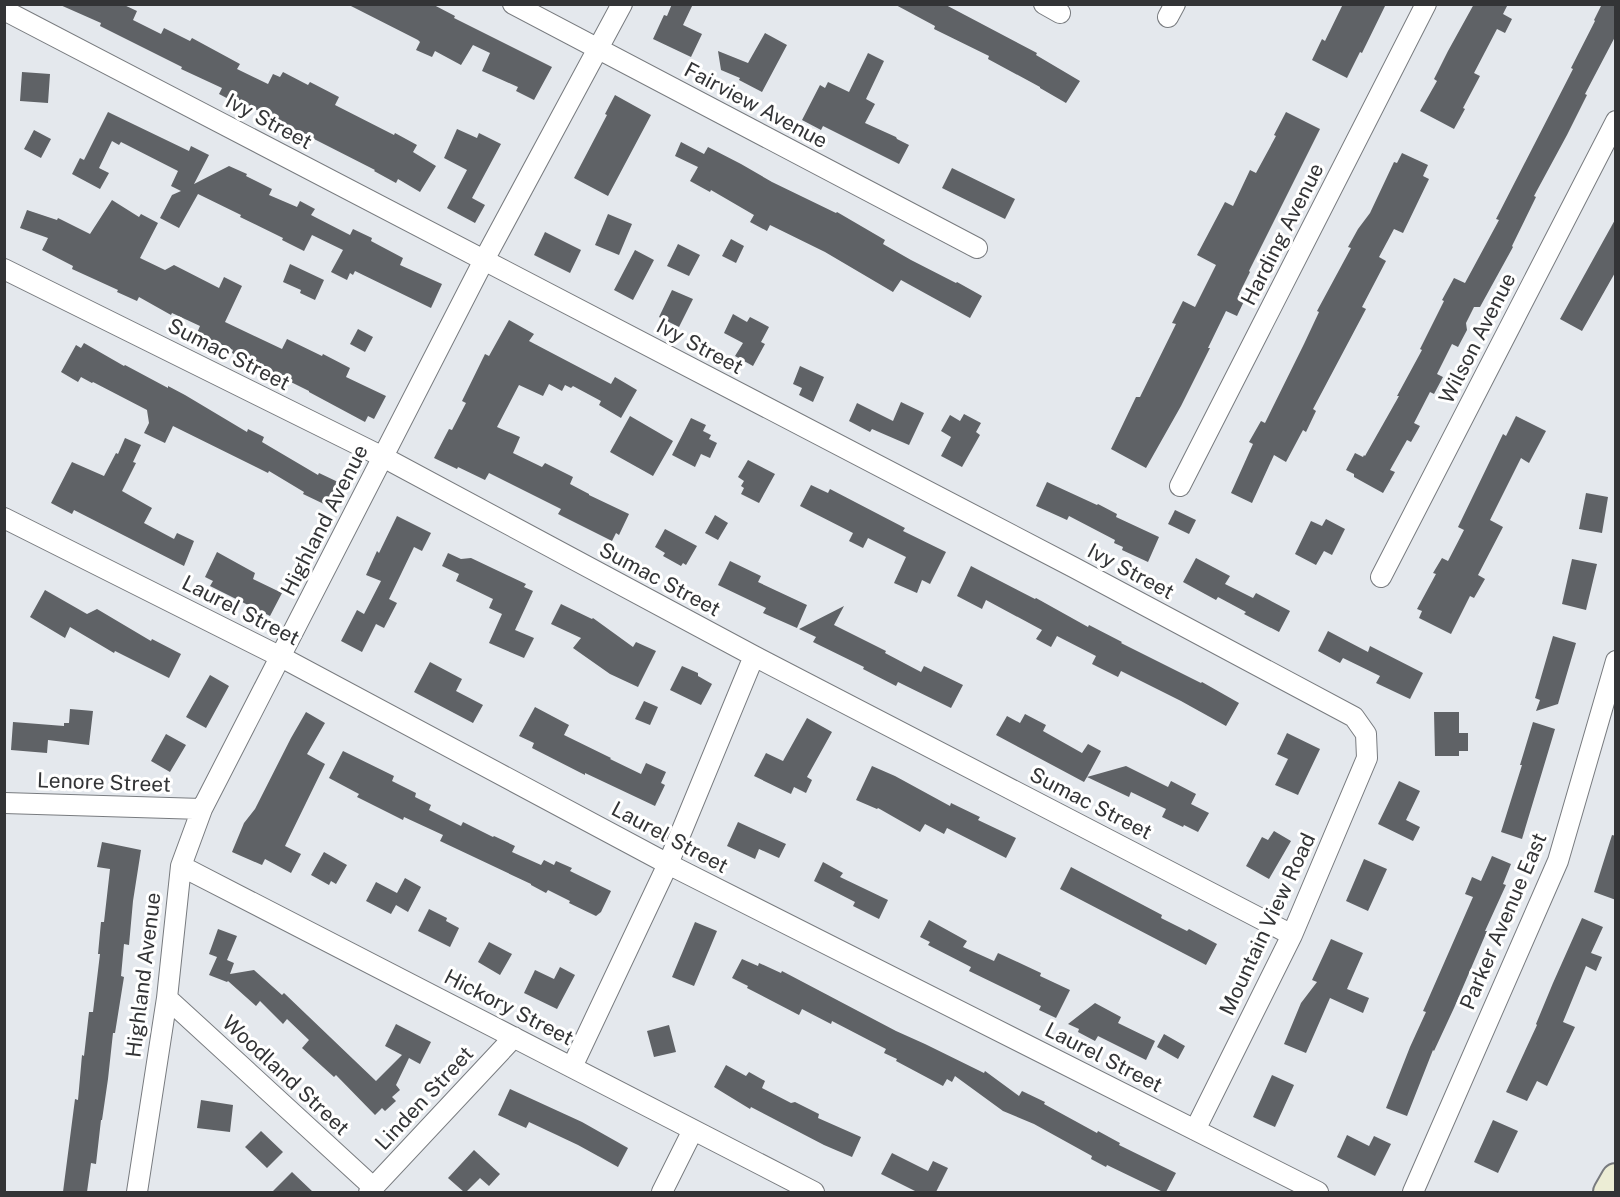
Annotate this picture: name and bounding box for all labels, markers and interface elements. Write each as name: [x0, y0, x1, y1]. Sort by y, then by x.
street label: Fairview Avenue: [680, 57, 832, 153]
street label: Ivy Street: [221, 88, 317, 154]
street label: Harding Avenue: [1235, 159, 1329, 309]
street label: Wilson Avenue: [1433, 268, 1521, 408]
street label: Sumac Street: [164, 312, 294, 396]
street label: Ivy Street: [652, 313, 748, 379]
street label: Highland Avenue: [275, 440, 373, 600]
street label: Sumac Street: [595, 537, 725, 621]
street label: Ivy Street: [1083, 538, 1179, 604]
street label: Laurel Street: [178, 570, 304, 650]
street label: Sumac Street: [1026, 761, 1156, 845]
street label: Lenore Street: [37, 767, 171, 797]
street label: Laurel Street: [607, 796, 733, 878]
street label: Mountain View Road: [1214, 829, 1320, 1019]
street label: Parker Avenue East: [1454, 829, 1552, 1013]
street label: Highland Avenue: [120, 891, 166, 1059]
street label: Hickory Street: [440, 964, 578, 1050]
street label: Woodland Street: [217, 1010, 355, 1140]
street label: Laurel Street: [1041, 1017, 1167, 1097]
street label: Linden Street: [370, 1041, 478, 1155]

